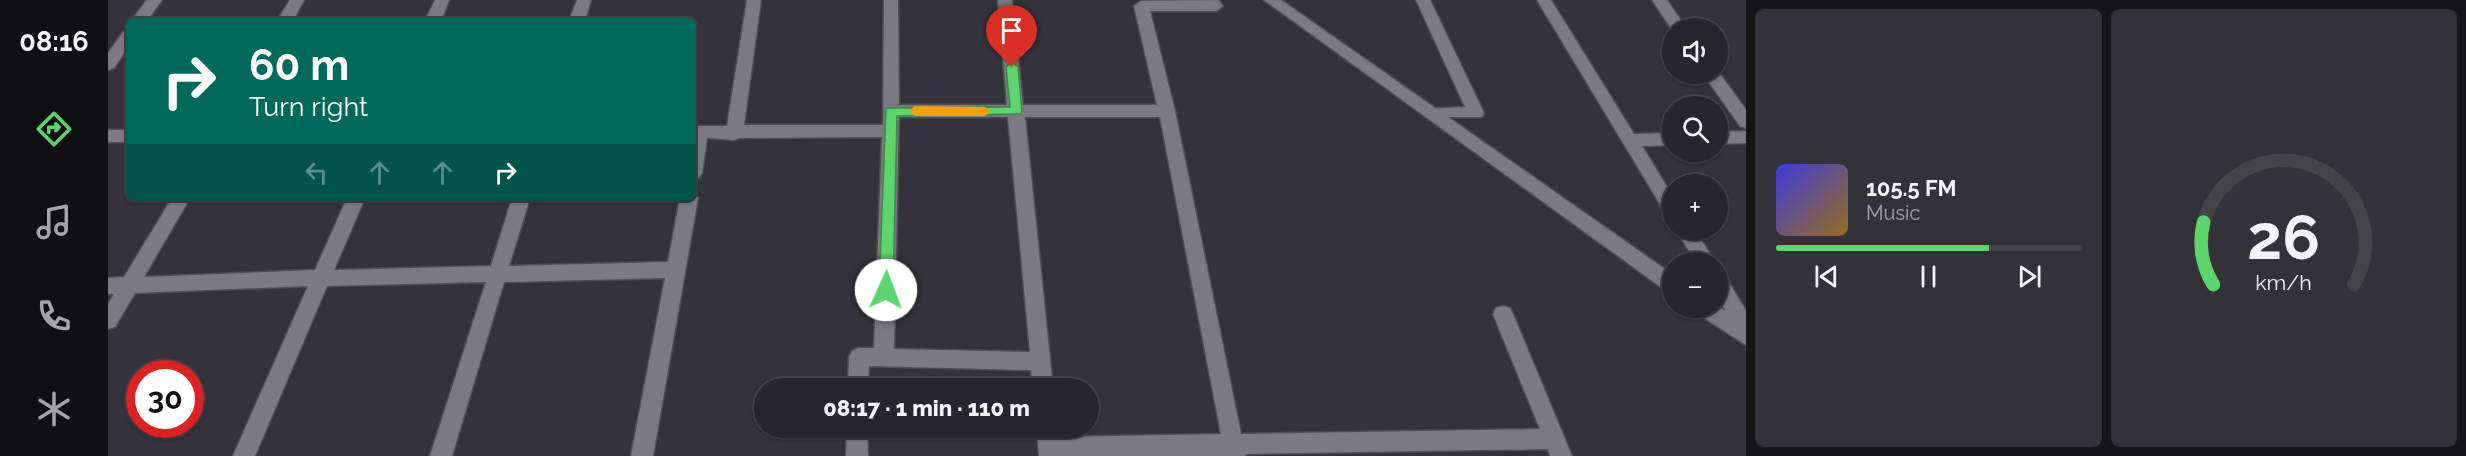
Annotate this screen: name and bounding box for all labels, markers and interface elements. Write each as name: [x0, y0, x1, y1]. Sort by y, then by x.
pin: [986, 5, 1037, 67]
icon: arrive: [995, 14, 1028, 47]
map controls: [1662, 18, 1728, 318]
button: sound: [1662, 18, 1728, 84]
text: 08:16: [19, 26, 89, 57]
text: 60 m: [249, 41, 349, 90]
icon: right: [150, 42, 228, 120]
text: Turn right: [249, 91, 368, 122]
button: search: [1662, 96, 1728, 162]
icon: directions: [33, 108, 75, 150]
icon: left: [300, 156, 333, 189]
icon: ahead: [363, 156, 396, 189]
icon: ahead: [426, 156, 459, 189]
icon: right: [489, 156, 522, 189]
button: +: [1662, 174, 1728, 240]
text: 105.5 FM: [1866, 175, 1957, 201]
text: 26: [2247, 200, 2320, 274]
icon: music: [33, 201, 75, 243]
text: Music: [1866, 201, 1920, 225]
button: −: [1662, 252, 1728, 318]
position arrow: [854, 258, 918, 322]
icon: previous: [1810, 260, 1843, 293]
icon: pause: [1912, 260, 1945, 293]
icon: next: [2013, 260, 2046, 293]
text: km/h: [2255, 270, 2312, 295]
icon: phone: [33, 295, 75, 337]
speed limit sign: 30: [126, 360, 204, 438]
icon: climate: [33, 388, 75, 430]
text: 08:17 · 1 min · 110 m: [823, 395, 1030, 421]

